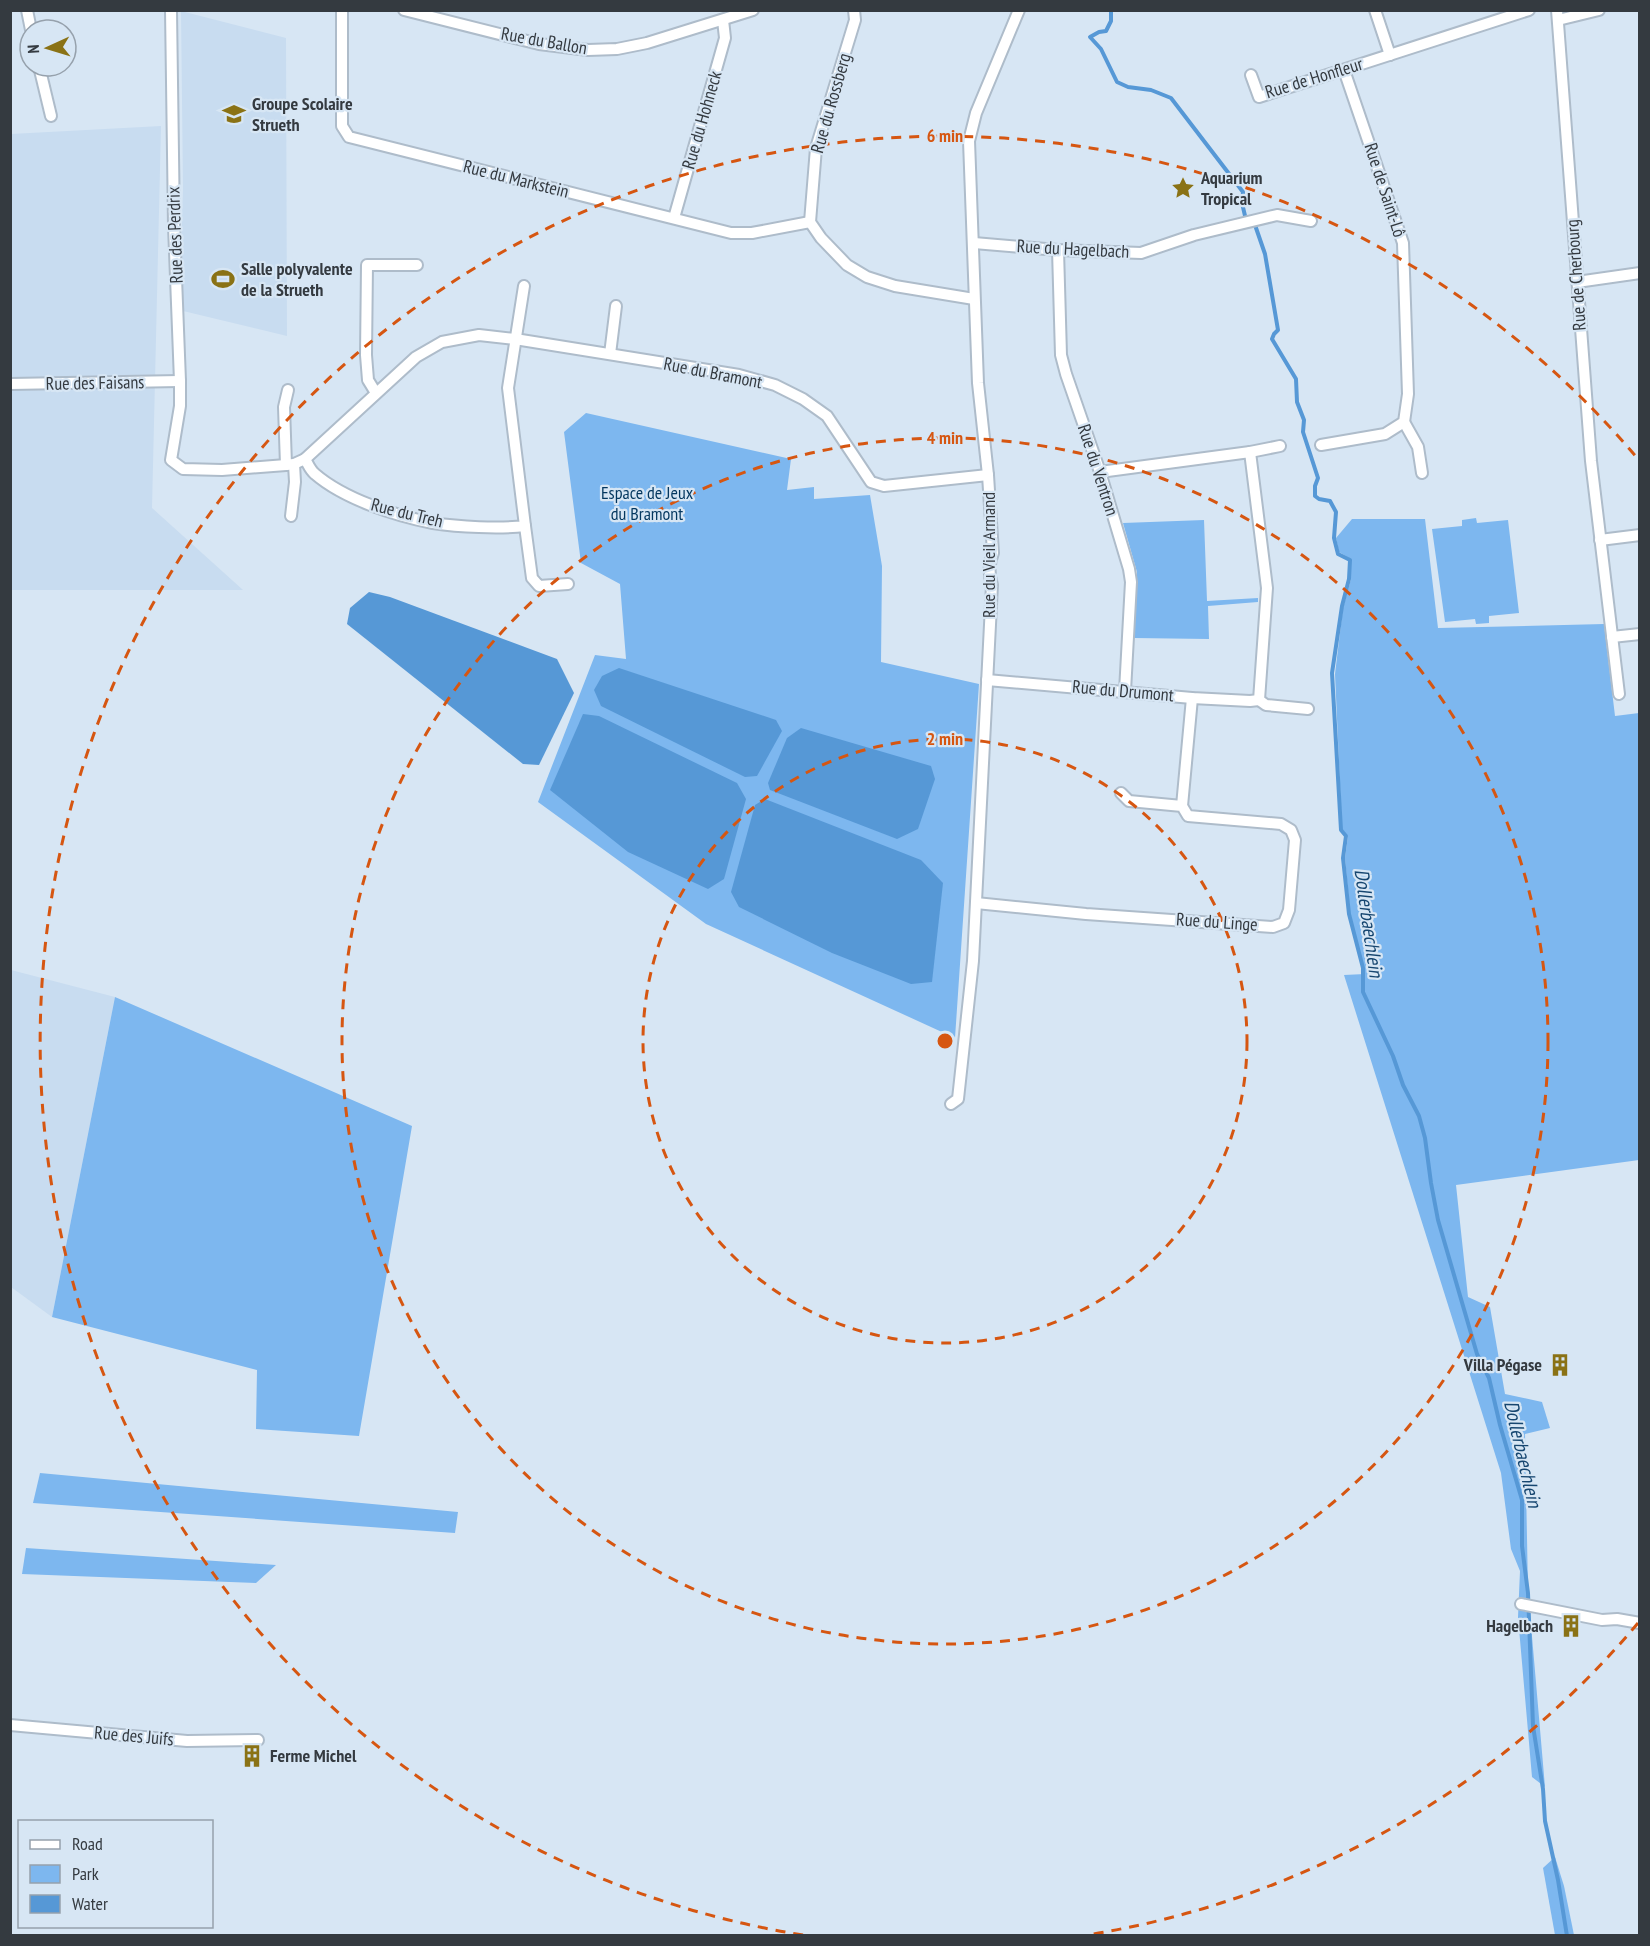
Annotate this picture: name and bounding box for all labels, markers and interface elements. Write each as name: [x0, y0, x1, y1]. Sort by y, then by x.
north arrow: [18, 18, 78, 78]
street label: Rue du Ballon: [499, 22, 589, 59]
text: N: [23, 44, 43, 54]
street label: Rue du Rossberg: [805, 50, 856, 156]
street label: Rue de Honfleur: [1262, 52, 1365, 103]
street label: Rue du Hohneck: [677, 68, 727, 172]
place label: Groupe Scolaire Strueth: [252, 92, 353, 136]
school or university icon: Groupe Scolaire Strueth: [221, 101, 247, 127]
text: 6 min: [927, 124, 963, 147]
street label: Rue de Saint-Lô: [1359, 140, 1412, 240]
street label: Rue du Markstein: [461, 154, 571, 203]
place label: Aquarium Tropical: [1200, 166, 1263, 210]
place icon: Aquarium Tropical: [1170, 175, 1196, 201]
street label: Rue des Perdrix: [161, 186, 188, 284]
street label: Rue de Cherbourg: [1560, 219, 1591, 331]
street label: Rue du Hagelbach: [1016, 234, 1130, 263]
place label: Salle polyvalente de la Strueth: [241, 257, 353, 301]
sports icon: Salle polyvalente de la Strueth: [210, 266, 236, 292]
street label: Rue du Bramont: [662, 352, 764, 393]
street label: Rue des Faisans: [45, 370, 145, 395]
street label: Rue du Ventron: [1073, 421, 1124, 519]
text: 4 min: [927, 426, 963, 449]
park label: Espace de Jeux du Bramont: [601, 481, 694, 525]
street label: Rue du Treh: [369, 492, 446, 533]
street label: Rue du Vieil Armand: [977, 492, 1000, 618]
street label: Rue du Drumont: [1071, 675, 1175, 706]
text: 2 min: [927, 727, 963, 750]
water label: Dollerbaechlein: [1349, 867, 1390, 980]
street label: Rue du Linge: [1176, 907, 1259, 936]
centre of rings: [935, 1031, 955, 1051]
building icon: Villa Pégase: [1547, 1352, 1573, 1378]
place label: Villa Pégase: [1463, 1353, 1542, 1376]
water label: Dollerbaechlein: [1498, 1398, 1548, 1511]
building icon: Hagelbach: [1558, 1613, 1584, 1639]
place label: Hagelbach: [1486, 1614, 1553, 1637]
street label: Rue des Juifs: [93, 1721, 175, 1750]
building icon: Ferme Michel: [239, 1743, 265, 1769]
place label: Ferme Michel: [270, 1744, 357, 1767]
legend: [18, 1820, 213, 1928]
text: Road: [72, 1832, 103, 1855]
text: Park: [72, 1862, 99, 1885]
text: Water: [72, 1892, 108, 1915]

